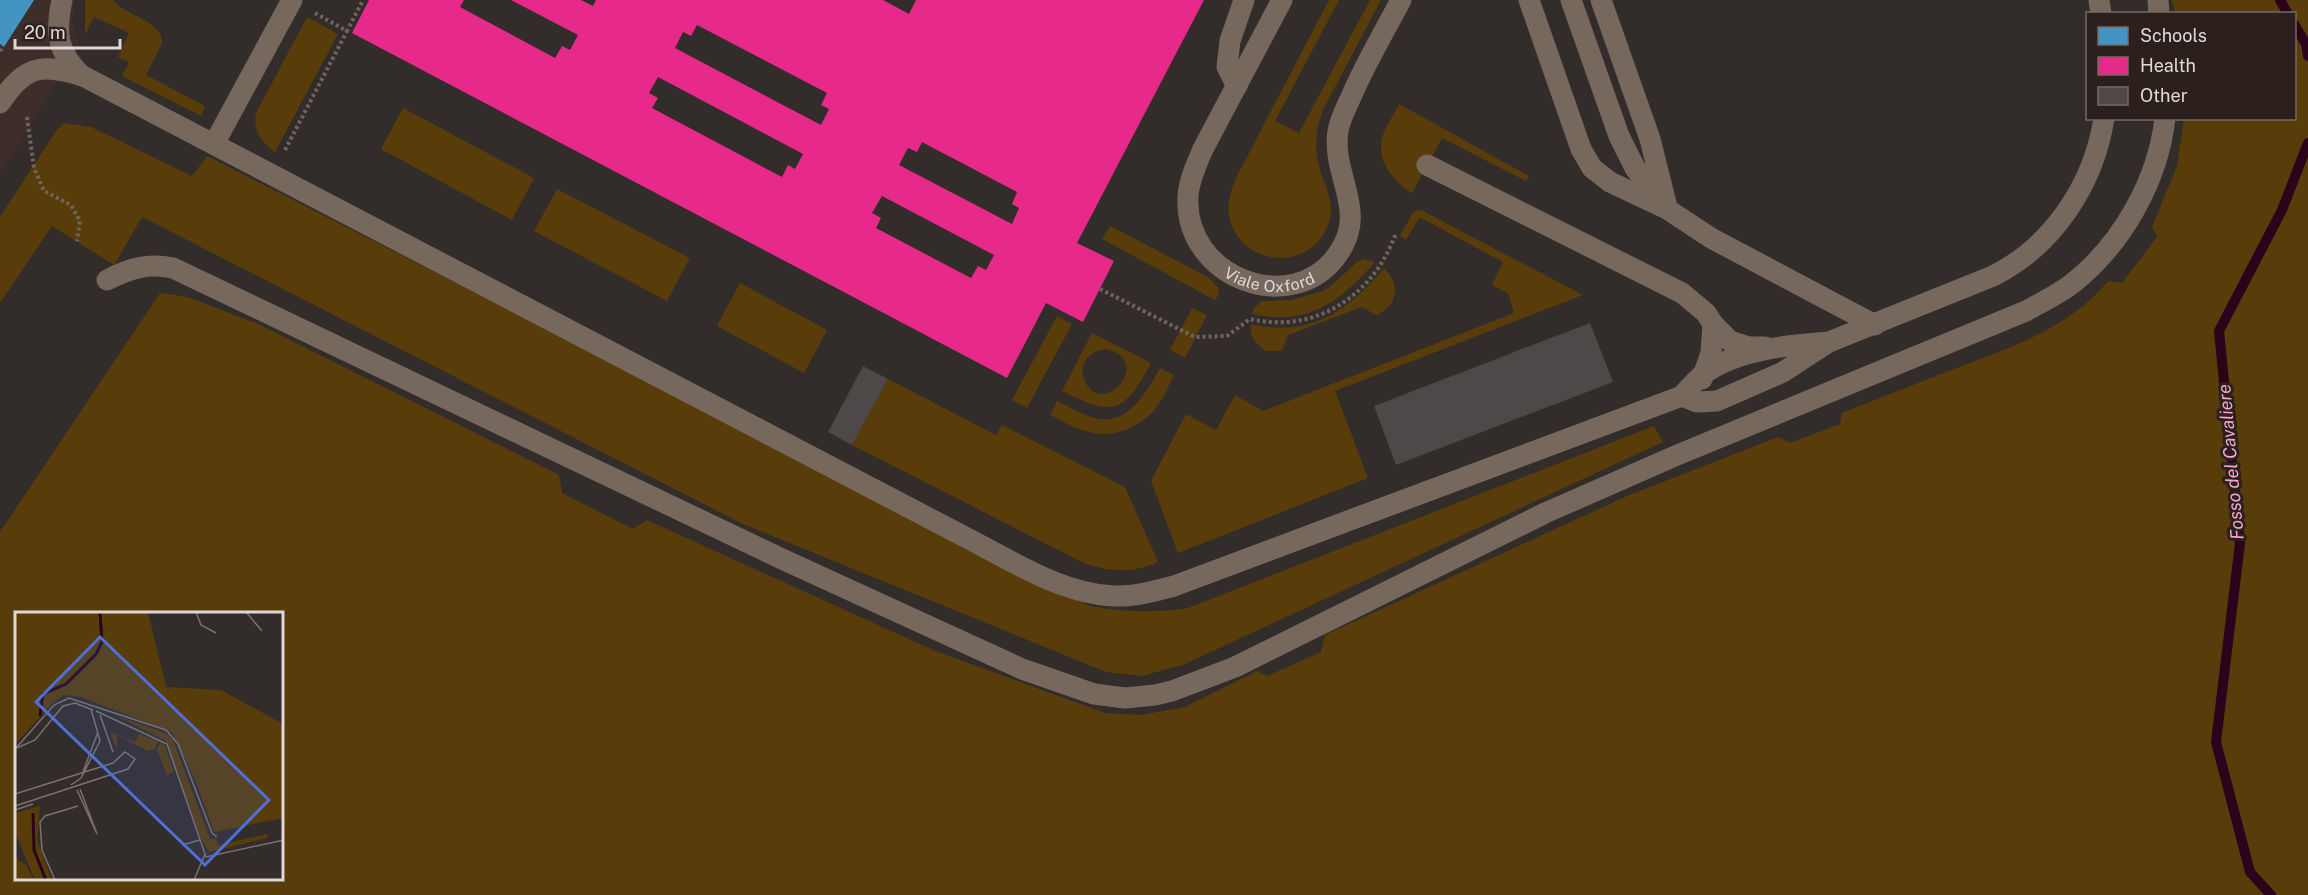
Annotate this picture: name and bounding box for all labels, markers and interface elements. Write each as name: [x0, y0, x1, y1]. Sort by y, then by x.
scale bar: [15, 12, 120, 50]
legend: [2086, 12, 2296, 120]
text: 20 m: [24, 22, 66, 43]
text: Schools: [2140, 25, 2207, 46]
text: Health: [2140, 55, 2196, 76]
text: Other: [2140, 85, 2188, 106]
street label: Viale Oxford: [1221, 263, 1318, 296]
water label: Fosso del Cavaliere: [2213, 383, 2248, 541]
inset map: [15, 612, 284, 880]

